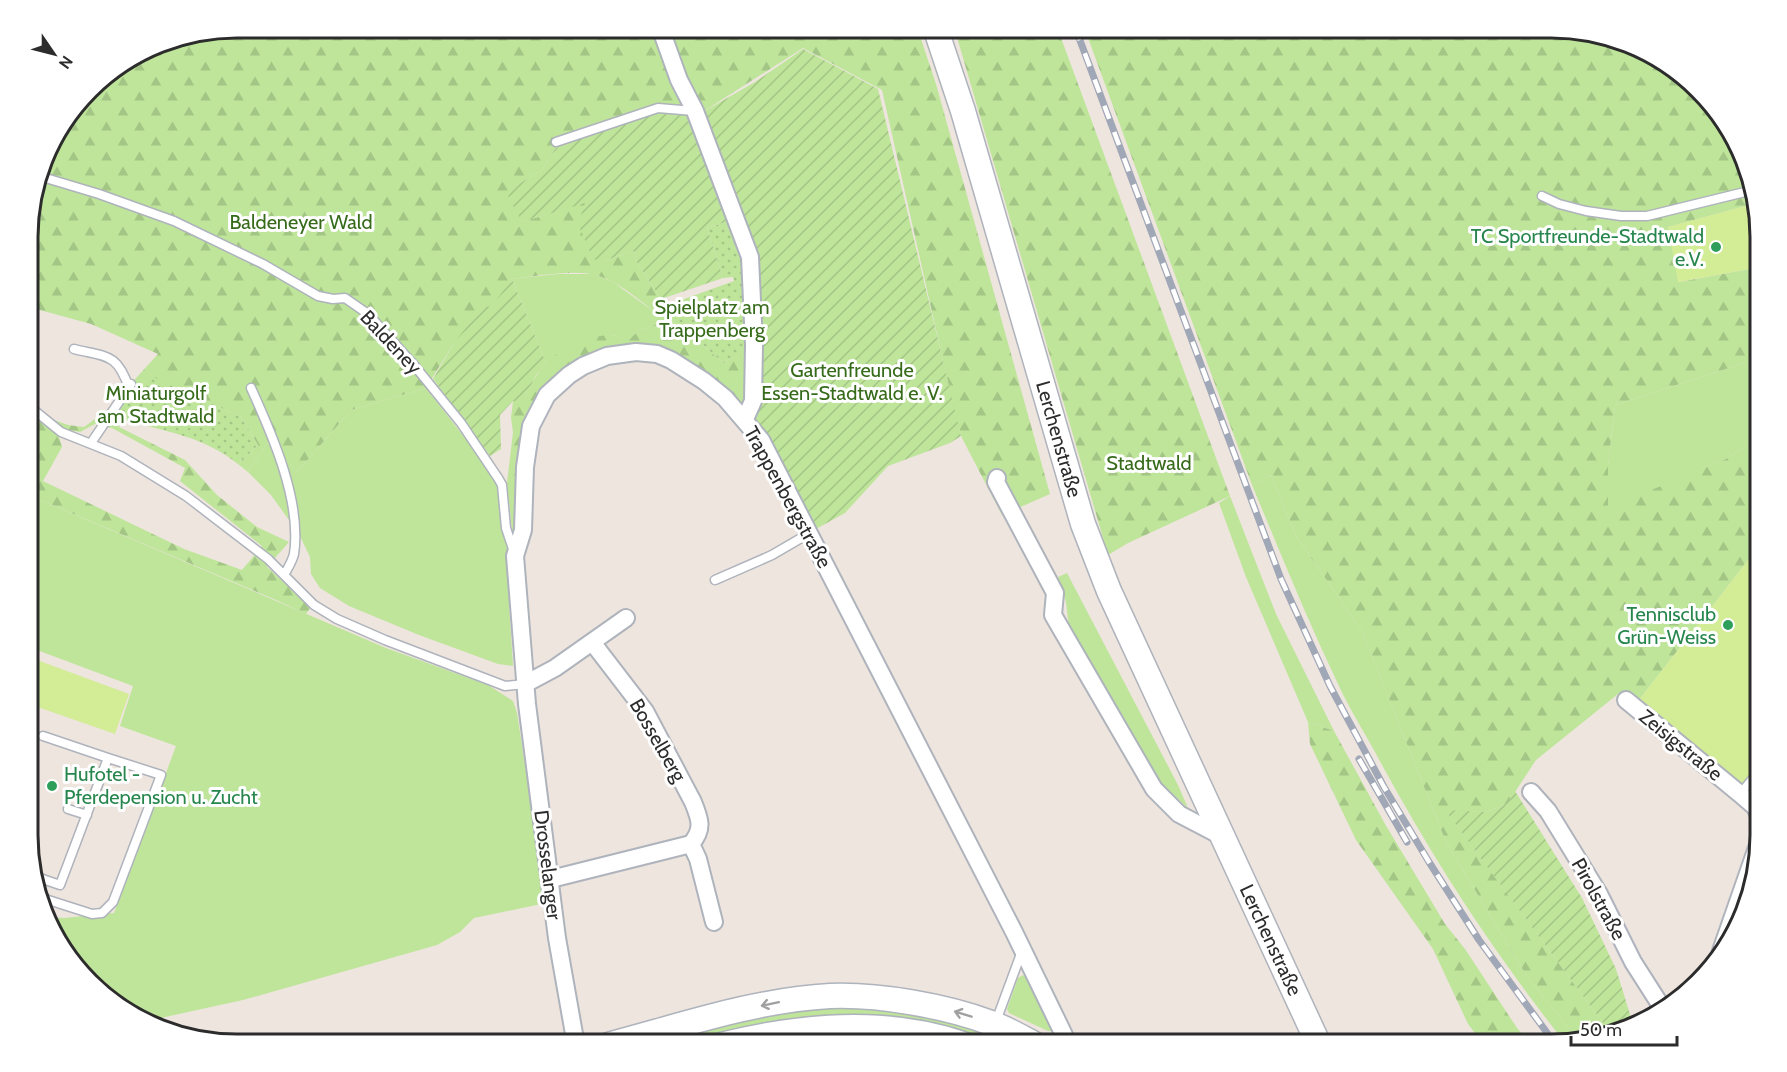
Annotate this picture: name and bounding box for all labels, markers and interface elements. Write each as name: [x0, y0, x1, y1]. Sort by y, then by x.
north arrow: [24, 24, 84, 84]
text: N: [55, 52, 77, 72]
park label: Baldeneyer Wald: [229, 210, 373, 234]
place label: TC Sportfreunde-Stadtwald e.V.: [1471, 224, 1704, 271]
marker: TC Sportfreunde-Stadtwald e.V.: [1709, 240, 1723, 254]
park label: Spielplatz am Trappenberg: [655, 295, 769, 342]
street label: Baldeney: [355, 305, 427, 379]
park label: Gartenfreunde Essen-Stadtwald e. V.: [761, 358, 943, 405]
street label: Lerchenstraße: [1031, 378, 1087, 500]
park label: Miniaturgolf am Stadtwald: [98, 381, 214, 428]
street label: Trappenbergstraße: [739, 422, 837, 572]
park label: Stadtwald: [1106, 451, 1192, 475]
place label: Tennisclub Grün-Weiss: [1617, 602, 1716, 649]
marker: Tennisclub Grün-Weiss: [1721, 618, 1735, 632]
street label: Bosselberg: [625, 694, 692, 787]
street label: Zeisigstraße: [1635, 704, 1727, 786]
place label: Hufotel - Pferdepension u. Zucht: [64, 762, 258, 809]
marker: Hufotel - Pferdepension u. Zucht: [45, 779, 59, 793]
street label: Drosselanger: [529, 809, 567, 922]
street label: Pirolstraße: [1567, 854, 1631, 944]
street label: Lerchenstraße: [1235, 881, 1307, 999]
one-way arrow: [761, 999, 780, 1010]
one-way arrow: [954, 1008, 973, 1019]
scale bar: [1571, 1009, 1678, 1047]
text: 50 m: [1580, 1019, 1622, 1041]

